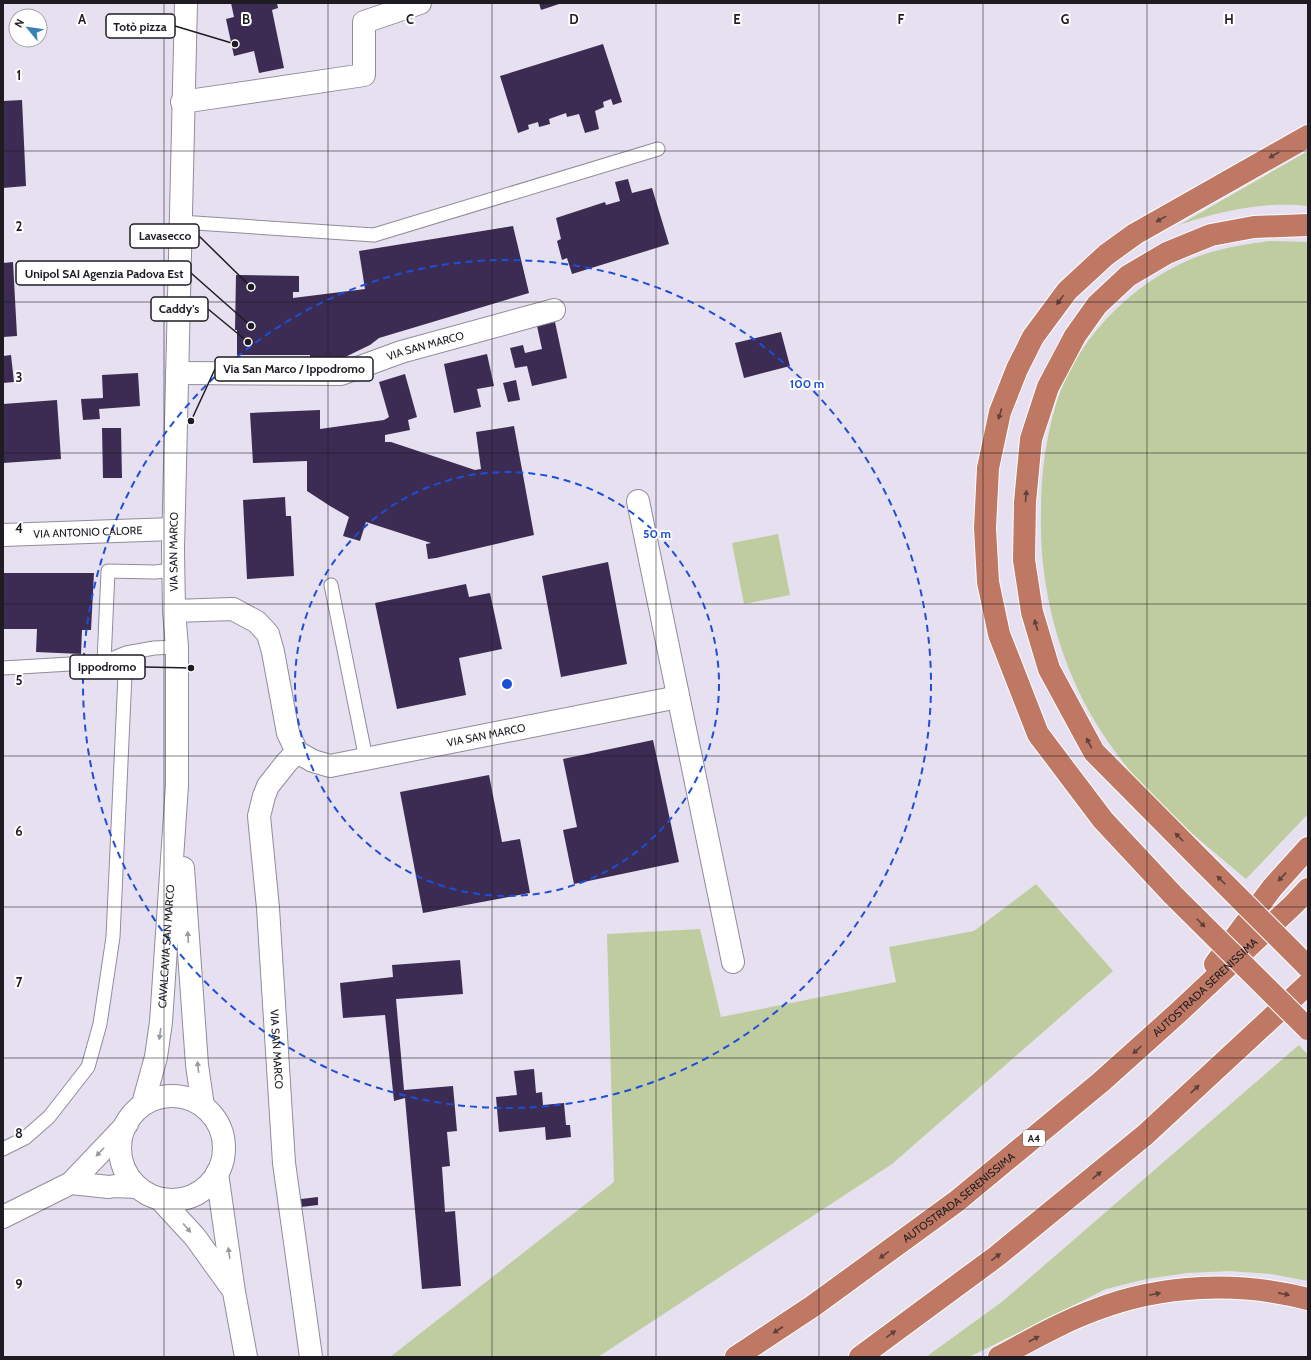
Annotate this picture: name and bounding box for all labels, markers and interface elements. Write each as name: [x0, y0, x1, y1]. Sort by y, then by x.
north arrow: [8, 8, 48, 48]
text: A: [78, 11, 87, 27]
text: B: [242, 11, 250, 27]
text: C: [406, 11, 414, 27]
text: D: [569, 11, 579, 27]
text: E: [733, 11, 741, 27]
text: F: [898, 11, 905, 27]
text: G: [1061, 11, 1070, 27]
text: H: [1224, 11, 1234, 27]
callout: Totò pizza: [106, 14, 175, 38]
text: N: [11, 16, 27, 30]
text: Totò pizza: [113, 19, 167, 34]
text: 1: [17, 67, 21, 83]
one-way arrow: [1268, 152, 1280, 159]
one-way arrow: [1155, 216, 1167, 223]
text: 2: [16, 218, 23, 234]
callout: Lavasecco: [130, 224, 199, 248]
text: Lavasecco: [139, 228, 191, 243]
callout: Unipol SAI Agenzia Padova Est: [16, 261, 191, 285]
text: Unipol SAI Agenzia Padova Est: [25, 266, 183, 281]
one-way arrow: [1056, 295, 1064, 305]
callout: Caddy's: [151, 297, 208, 321]
text: Caddy's: [159, 301, 199, 316]
street label: VIA SAN MARCO: [385, 328, 466, 364]
callout: Via San Marco / Ippodromo: [215, 357, 373, 381]
text: Via San Marco / Ippodromo: [223, 361, 365, 376]
text: 3: [15, 369, 23, 385]
text: 100 m: [790, 376, 824, 391]
one-way arrow: [997, 409, 1003, 421]
one-way arrow: [1022, 490, 1029, 502]
street label: VIA SAN MARCO: [166, 511, 181, 592]
text: 4: [15, 520, 23, 536]
street label: VIA ANTONIO CALORE: [33, 523, 143, 541]
text: 50 m: [643, 526, 671, 541]
one-way arrow: [1033, 619, 1039, 631]
callout: Ippodromo: [70, 655, 145, 679]
text: Ippodromo: [78, 659, 136, 674]
text: 5: [16, 672, 23, 688]
centre of rings: [500, 677, 514, 691]
street label: VIA SAN MARCO: [446, 720, 527, 750]
one-way arrow: [1086, 737, 1093, 749]
text: 6: [15, 823, 23, 839]
one-way arrow: [1174, 832, 1183, 842]
one-way arrow: [1277, 872, 1286, 882]
one-way arrow: [1216, 875, 1226, 885]
street label: CAVALCAVIA SAN MARCO: [155, 883, 177, 1009]
one-way arrow: [1196, 918, 1206, 928]
one-way arrow: [184, 931, 191, 943]
street label: AUTOSTRADA SERENISSIMA: [1149, 935, 1261, 1040]
text: 7: [16, 974, 23, 990]
street label: VIA SAN MARCO: [267, 1009, 286, 1090]
one-way arrow: [156, 1028, 163, 1040]
one-way arrow: [1132, 1045, 1142, 1054]
one-way arrow: [194, 1061, 201, 1073]
one-way arrow: [1190, 1085, 1199, 1094]
text: 8: [15, 1125, 23, 1141]
road number: A4: [1023, 1130, 1045, 1146]
one-way arrow: [95, 1147, 105, 1157]
street label: AUTOSTRADA SERENISSIMA: [900, 1149, 1018, 1246]
one-way arrow: [1091, 1170, 1102, 1179]
one-way arrow: [182, 1223, 191, 1232]
one-way arrow: [226, 1247, 232, 1259]
one-way arrow: [879, 1251, 889, 1259]
one-way arrow: [991, 1253, 1001, 1261]
text: 9: [15, 1276, 23, 1292]
one-way arrow: [1149, 1290, 1161, 1296]
one-way arrow: [1278, 1291, 1290, 1297]
one-way arrow: [773, 1326, 783, 1334]
one-way arrow: [886, 1330, 897, 1338]
one-way arrow: [1028, 1335, 1039, 1342]

